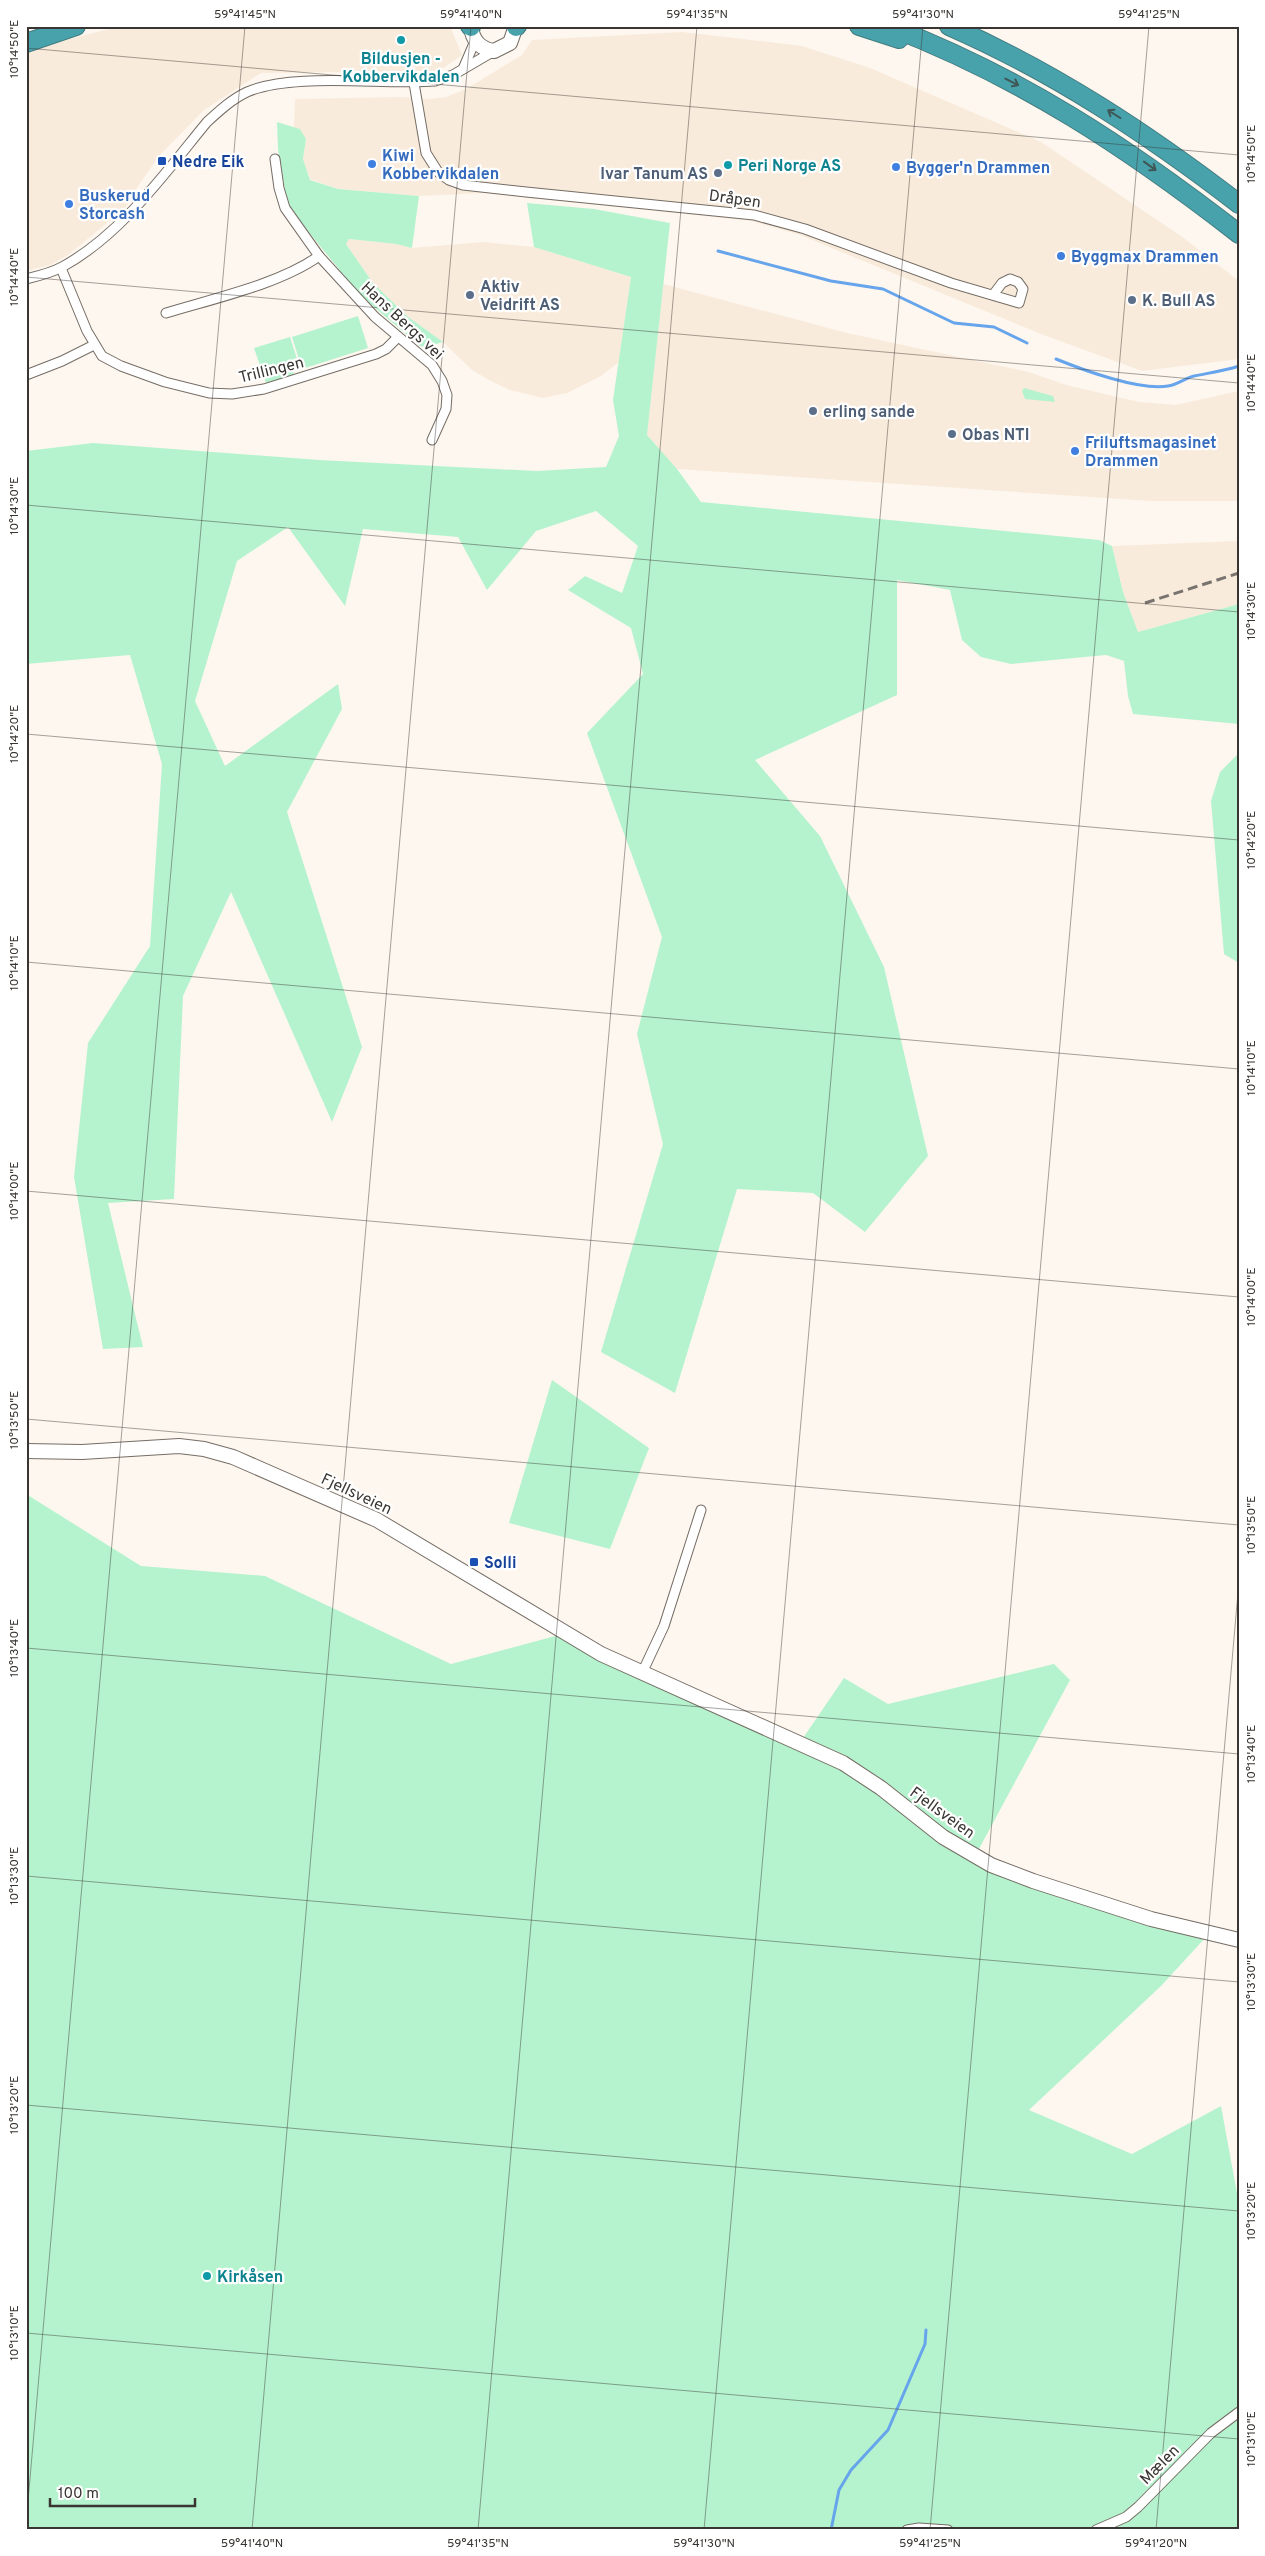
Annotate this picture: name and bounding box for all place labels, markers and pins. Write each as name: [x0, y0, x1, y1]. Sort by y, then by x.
marker: Bildusjen - Kobbervikdalen: [395, 34, 407, 46]
place label: Bildusjen - Kobbervikdalen: [342, 50, 460, 88]
place label: Kiwi Kobbervikdalen: [382, 147, 499, 185]
place label: Nedre Eik: [172, 153, 245, 173]
marker: Nedre Eik: [156, 155, 168, 167]
place label: Peri Norge AS: [738, 157, 841, 177]
marker: Kiwi Kobbervikdalen: [366, 158, 378, 170]
marker: Peri Norge AS: [722, 159, 734, 171]
place label: Bygger'n Drammen: [906, 159, 1050, 179]
marker: Bygger'n Drammen: [890, 161, 902, 173]
place label: Ivar Tanum AS: [600, 165, 708, 185]
marker: Ivar Tanum AS: [712, 167, 724, 179]
place label: Buskerud Storcash: [79, 187, 150, 225]
marker: Buskerud Storcash: [63, 198, 75, 210]
place label: Byggmax Drammen: [1071, 248, 1219, 268]
marker: Byggmax Drammen: [1055, 250, 1067, 262]
place label: Aktiv Veidrift AS: [480, 278, 560, 316]
marker: Aktiv Veidrift AS: [464, 289, 476, 301]
place label: K. Bull AS: [1142, 292, 1215, 312]
marker: K. Bull AS: [1126, 294, 1138, 306]
place label: erling sande: [823, 403, 915, 423]
marker: erling sande: [807, 405, 819, 417]
place label: Obas NTI: [962, 426, 1029, 446]
marker: Obas NTI: [946, 428, 958, 440]
place label: Friluftsmagasinet Drammen: [1085, 434, 1217, 472]
marker: Friluftsmagasinet Drammen: [1069, 445, 1081, 457]
place label: Solli: [484, 1554, 516, 1574]
marker: Solli: [468, 1556, 480, 1568]
place label: Kirkåsen: [217, 2267, 283, 2288]
marker: Kirkåsen: [201, 2270, 213, 2282]

